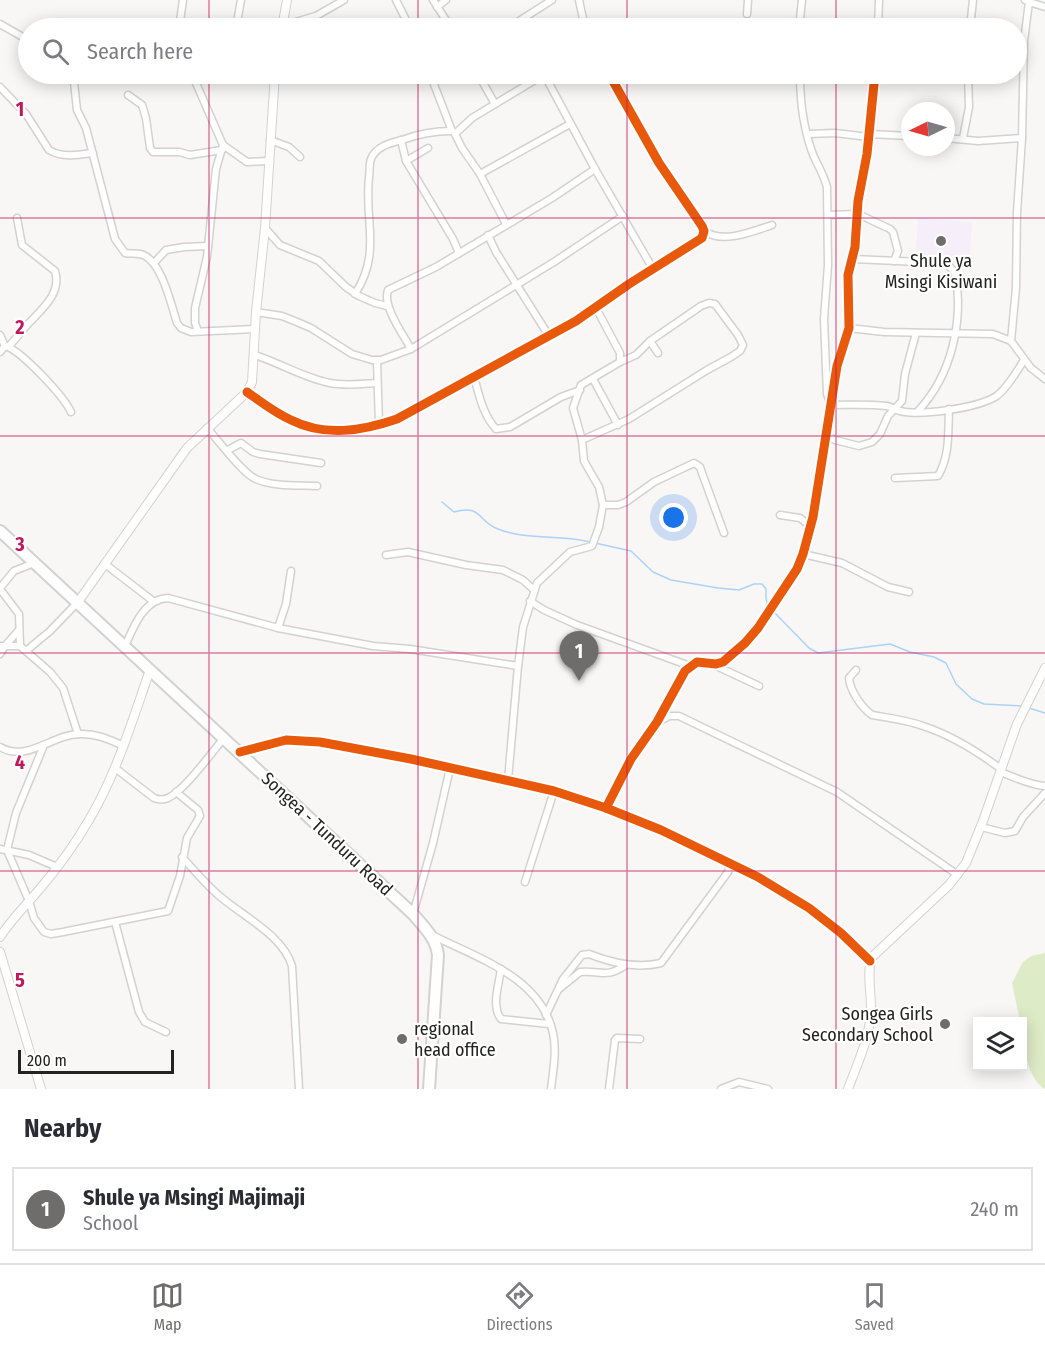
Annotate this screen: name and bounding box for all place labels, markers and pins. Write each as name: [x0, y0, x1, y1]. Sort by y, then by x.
marker: Shule ya Msingi Kisiwani: [934, 234, 948, 248]
place label: Shule ya Msingi Kisiwani: [885, 250, 997, 293]
pin: 1: [560, 632, 598, 681]
place label: Songea Girls Secondary School: [802, 1003, 933, 1046]
marker: Songea Girls Secondary School: [938, 1017, 952, 1031]
place label: regional head office: [414, 1018, 496, 1061]
marker: regional head office: [395, 1032, 409, 1046]

